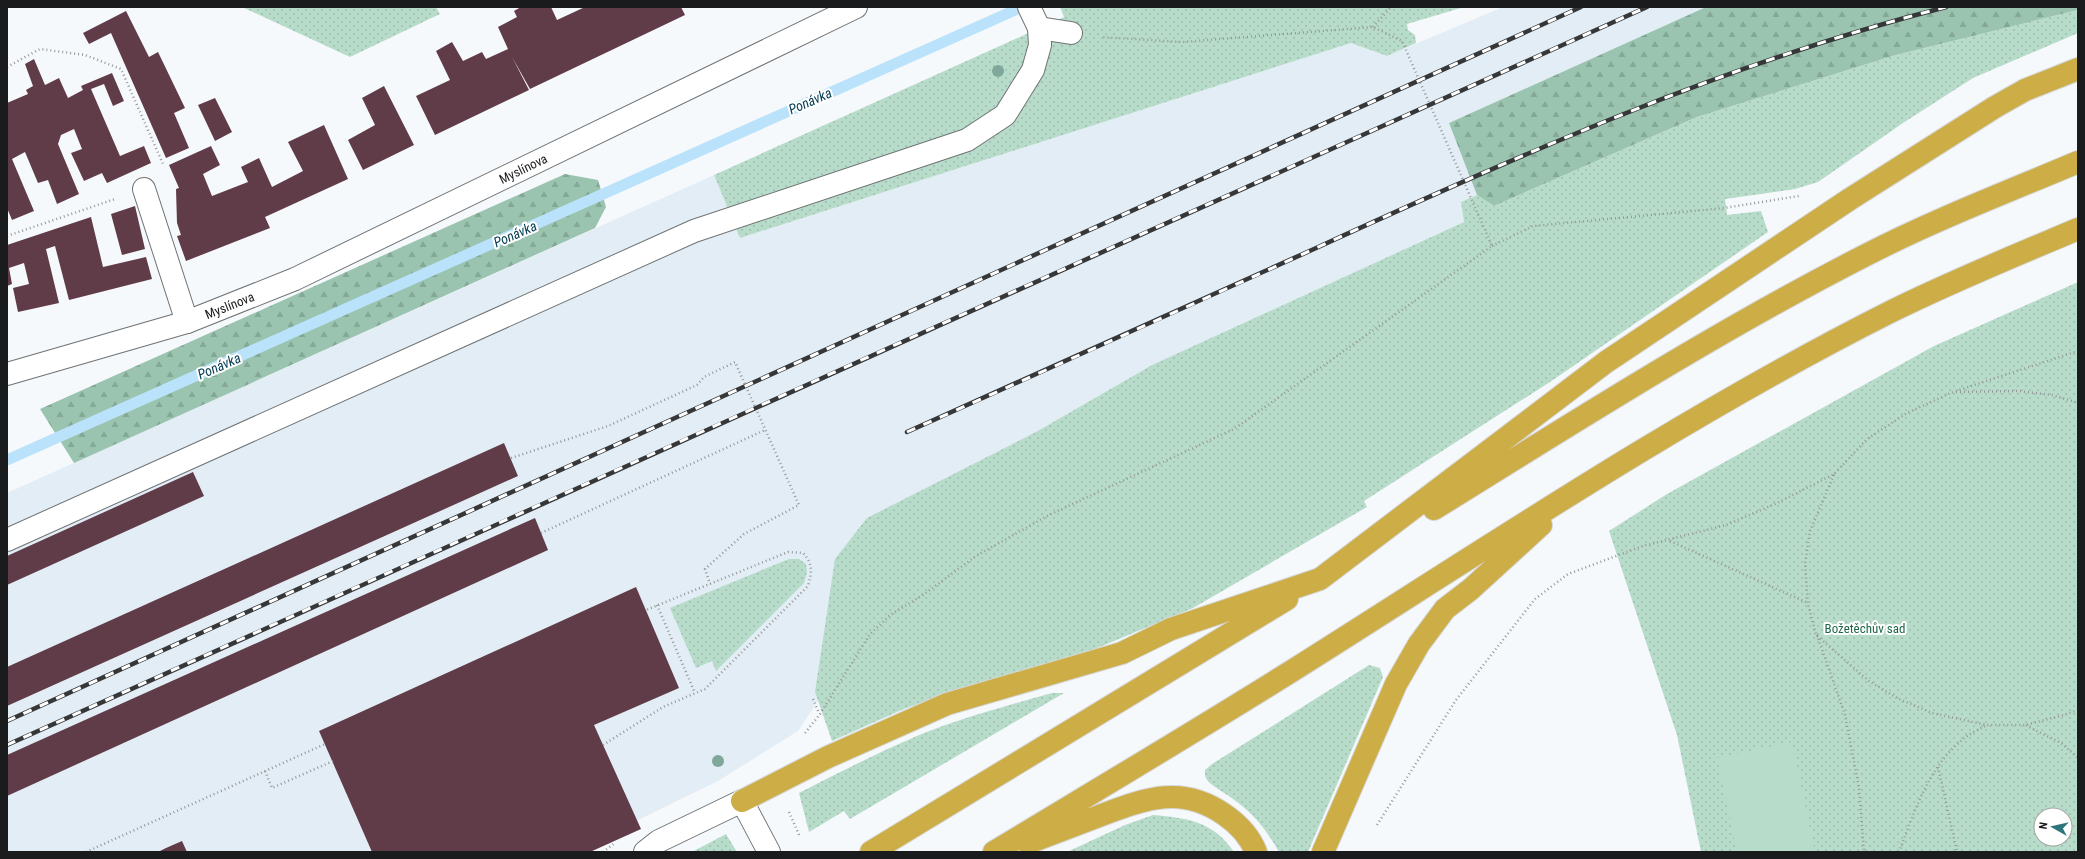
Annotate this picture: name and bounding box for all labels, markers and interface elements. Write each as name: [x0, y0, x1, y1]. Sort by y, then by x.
water label: Ponávka: [786, 84, 834, 118]
street label: Myslínova: [497, 151, 550, 187]
water label: Ponávka: [491, 217, 539, 251]
street label: Myslínova: [203, 289, 256, 322]
water label: Ponávka: [195, 349, 243, 383]
park label: Božetěchův sad: [1825, 621, 1905, 636]
north arrow: [2033, 807, 2073, 847]
text: N: [2037, 821, 2051, 830]

